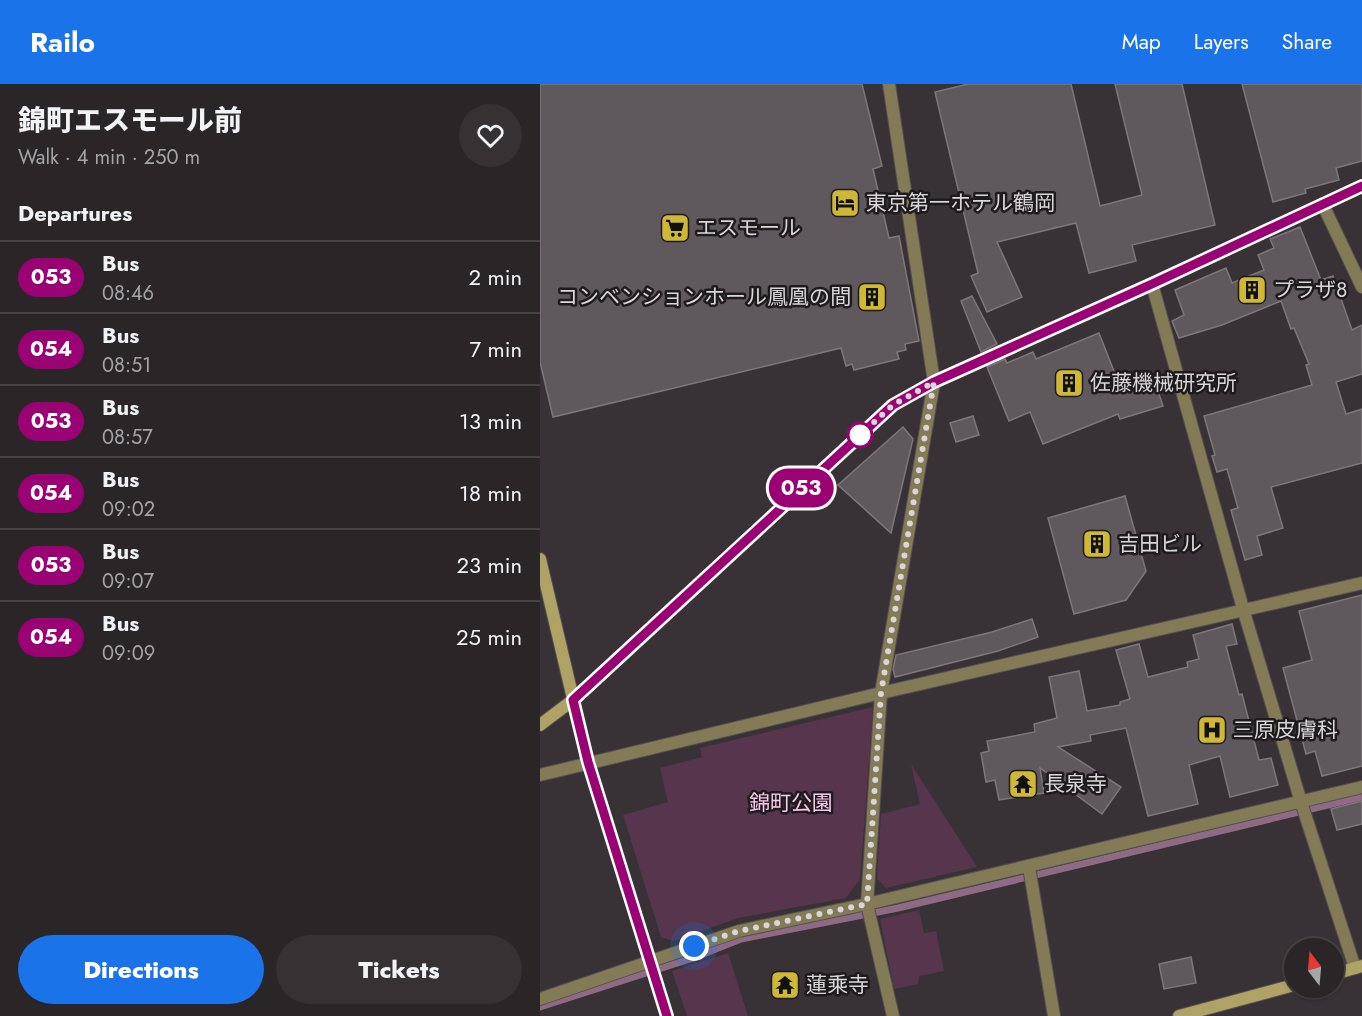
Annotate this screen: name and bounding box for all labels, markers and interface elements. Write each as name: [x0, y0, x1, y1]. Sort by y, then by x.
text: Railo: [30, 22, 95, 63]
text: Map: [1122, 27, 1161, 57]
text: Layers: [1194, 27, 1249, 57]
text: Share: [1282, 27, 1332, 57]
text: 錦町エスモール前: [18, 100, 242, 141]
button: heart: [459, 104, 522, 167]
text: Walk · 4 min · 250 m: [18, 143, 200, 172]
hotel icon: 東京第一ホテル鶴岡: [829, 187, 861, 219]
place label: 東京第一ホテル鶴岡: [866, 188, 1055, 218]
text: Departures: [18, 197, 132, 229]
supermarket icon: エスモール: [659, 212, 691, 244]
place label: エスモール: [696, 213, 801, 243]
text: Bus: [102, 247, 139, 279]
text: 2 min: [468, 261, 522, 293]
text: 053: [31, 262, 71, 292]
building icon: プラザ8: [1236, 274, 1268, 306]
place label: プラザ8: [1273, 275, 1347, 305]
text: 08:46: [102, 279, 154, 308]
building icon: コンベンションホール鳳凰の間: [856, 281, 888, 313]
place label: コンベンションホール鳳凰の間: [557, 282, 851, 312]
text: Bus: [102, 319, 139, 351]
text: 7 min: [469, 333, 522, 365]
text: 054: [30, 334, 72, 364]
text: 08:51: [102, 351, 151, 380]
building icon: 佐藤機械研究所: [1053, 367, 1085, 399]
place label: 佐藤機械研究所: [1090, 368, 1237, 398]
text: Bus: [102, 391, 139, 423]
text: 13 min: [459, 405, 522, 437]
text: 053: [31, 406, 71, 436]
unlabelled marker: [847, 422, 873, 448]
text: 08:57: [102, 423, 153, 452]
text: Bus: [102, 463, 139, 495]
line badge: 053: [766, 468, 836, 508]
text: 053: [781, 473, 821, 503]
text: 18 min: [459, 477, 522, 509]
text: 054: [30, 478, 72, 508]
text: 09:02: [102, 495, 155, 524]
building icon: 吉田ビル: [1081, 528, 1113, 560]
place label: 吉田ビル: [1118, 529, 1202, 559]
text: Bus: [102, 535, 139, 567]
text: 23 min: [456, 549, 522, 581]
text: 053: [31, 550, 71, 580]
text: 09:07: [102, 567, 154, 596]
text: Bus: [102, 607, 139, 639]
text: 25 min: [456, 621, 522, 653]
text: 054: [30, 622, 72, 652]
text: 09:09: [102, 639, 155, 668]
hospital icon: 三原皮膚科: [1196, 714, 1228, 746]
place label: 三原皮膚科: [1233, 715, 1338, 745]
temple icon: 長泉寺: [1007, 768, 1039, 800]
place label: 長泉寺: [1044, 769, 1107, 799]
park label: 錦町公園: [749, 788, 833, 818]
your location: [679, 931, 709, 961]
button: Directions: [18, 935, 264, 1004]
button: Tickets: [276, 935, 522, 1004]
north arrow: [1284, 938, 1344, 998]
map controls: [1284, 938, 1344, 998]
temple icon: 蓮乘寺: [769, 969, 801, 1001]
place label: 蓮乘寺: [806, 970, 869, 1000]

